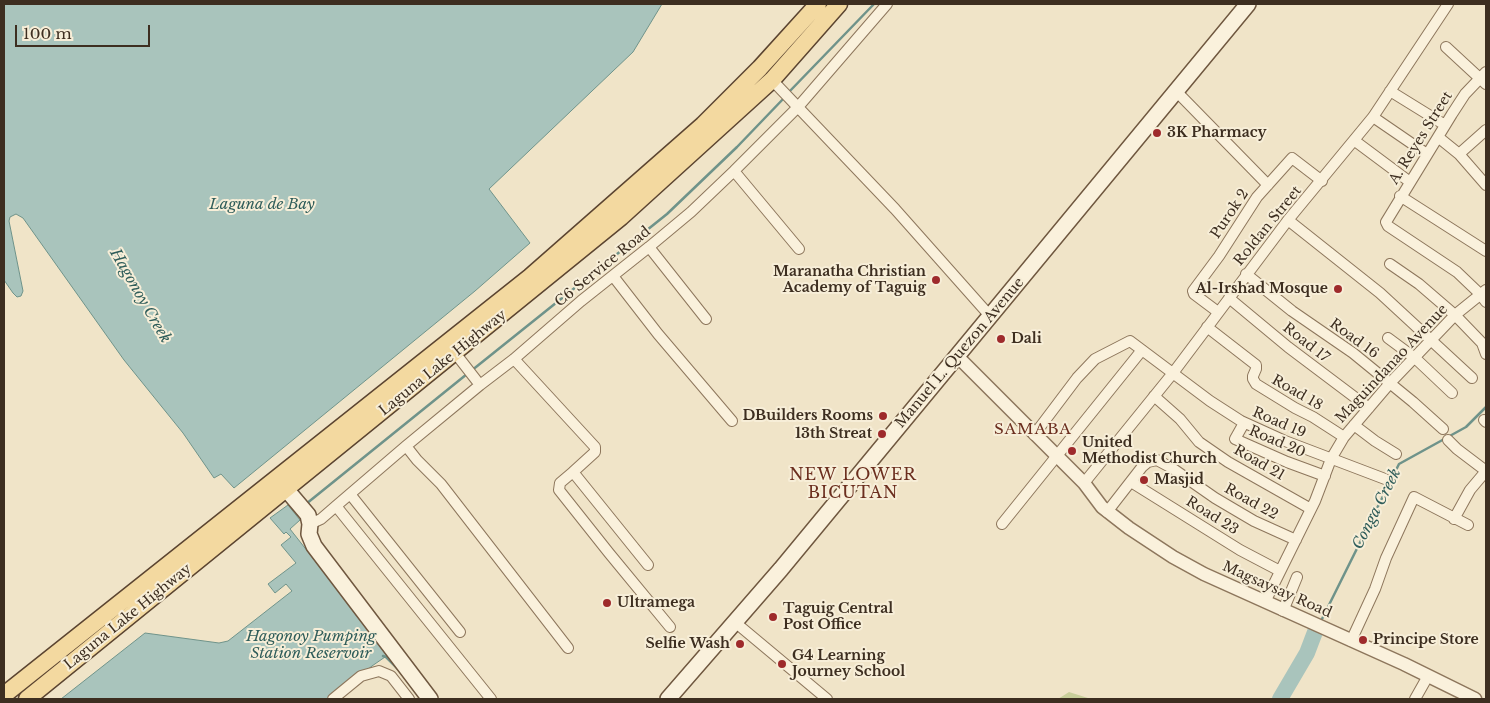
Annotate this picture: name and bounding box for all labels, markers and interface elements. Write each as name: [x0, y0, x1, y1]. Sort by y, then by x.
scale bar: [18, 15, 152, 47]
text: 100 m: [23, 24, 72, 43]
street label: A. Reyes Street: [1386, 88, 1456, 188]
place label: 3K Pharmacy: [1167, 125, 1267, 141]
marker: 3K Pharmacy: [1151, 127, 1163, 139]
street label: Roldan Street: [1231, 183, 1305, 269]
street label: Purok 2: [1207, 186, 1253, 242]
water label: Laguna de Bay: [209, 196, 315, 214]
street label: C6 Service Road: [552, 223, 654, 311]
water label: Hagonoy Creek: [106, 246, 174, 346]
place label: Maranatha Christian Academy of Taguig: [773, 264, 926, 296]
street label: Manuel L. Quezon Avenue: [892, 274, 1028, 432]
marker: Maranatha Christian Academy of Taguig: [930, 274, 942, 286]
place label: Al-Irshad Mosque: [1195, 281, 1328, 297]
marker: Al-Irshad Mosque: [1332, 283, 1344, 295]
street label: Maguindanao Avenue: [1333, 301, 1451, 427]
street label: Laguna Lake Highway: [376, 306, 510, 420]
street label: Road 16: [1326, 316, 1382, 362]
street label: Road 17: [1279, 320, 1333, 366]
place label: Dali: [1011, 331, 1042, 347]
marker: Dali: [995, 333, 1007, 345]
street label: Road 18: [1269, 372, 1325, 414]
street label: Road 19: [1250, 404, 1308, 442]
place label: DBuilders Rooms: [742, 408, 873, 424]
marker: DBuilders Rooms: [877, 410, 889, 422]
district label: SAMABA: [993, 421, 1073, 439]
street label: Road 20: [1246, 423, 1308, 461]
place label: 13th Streat: [795, 426, 872, 442]
marker: 13th Streat: [876, 428, 888, 440]
place label: United Methodist Church: [1082, 435, 1217, 468]
street label: Road 21: [1230, 442, 1288, 484]
marker: United Methodist Church: [1066, 445, 1078, 457]
district label: NEW LOWER BICUTAN: [788, 465, 918, 503]
water label: Conga Creek: [1349, 466, 1405, 552]
place label: Masjid: [1154, 472, 1204, 488]
marker: Masjid: [1138, 474, 1150, 486]
street label: Road 22: [1221, 480, 1281, 524]
street label: Road 23: [1183, 493, 1241, 539]
street label: Magsaysay Road: [1220, 558, 1334, 622]
street label: Laguna Lake Highway: [61, 560, 195, 674]
place label: Ultramega: [617, 595, 695, 611]
marker: Ultramega: [601, 597, 613, 609]
place label: Taguig Central Post Office: [783, 601, 893, 634]
marker: Taguig Central Post Office: [767, 611, 779, 623]
water label: Hagonoy Pumping Station Reservoir: [246, 628, 376, 663]
place label: Principe Store: [1373, 632, 1479, 648]
marker: Principe Store: [1357, 634, 1369, 646]
place label: Selfie Wash: [645, 636, 730, 652]
marker: Selfie Wash: [734, 638, 746, 650]
place label: G4 Learning Journey School: [792, 648, 905, 680]
marker: G4 Learning Journey School: [776, 658, 788, 670]

